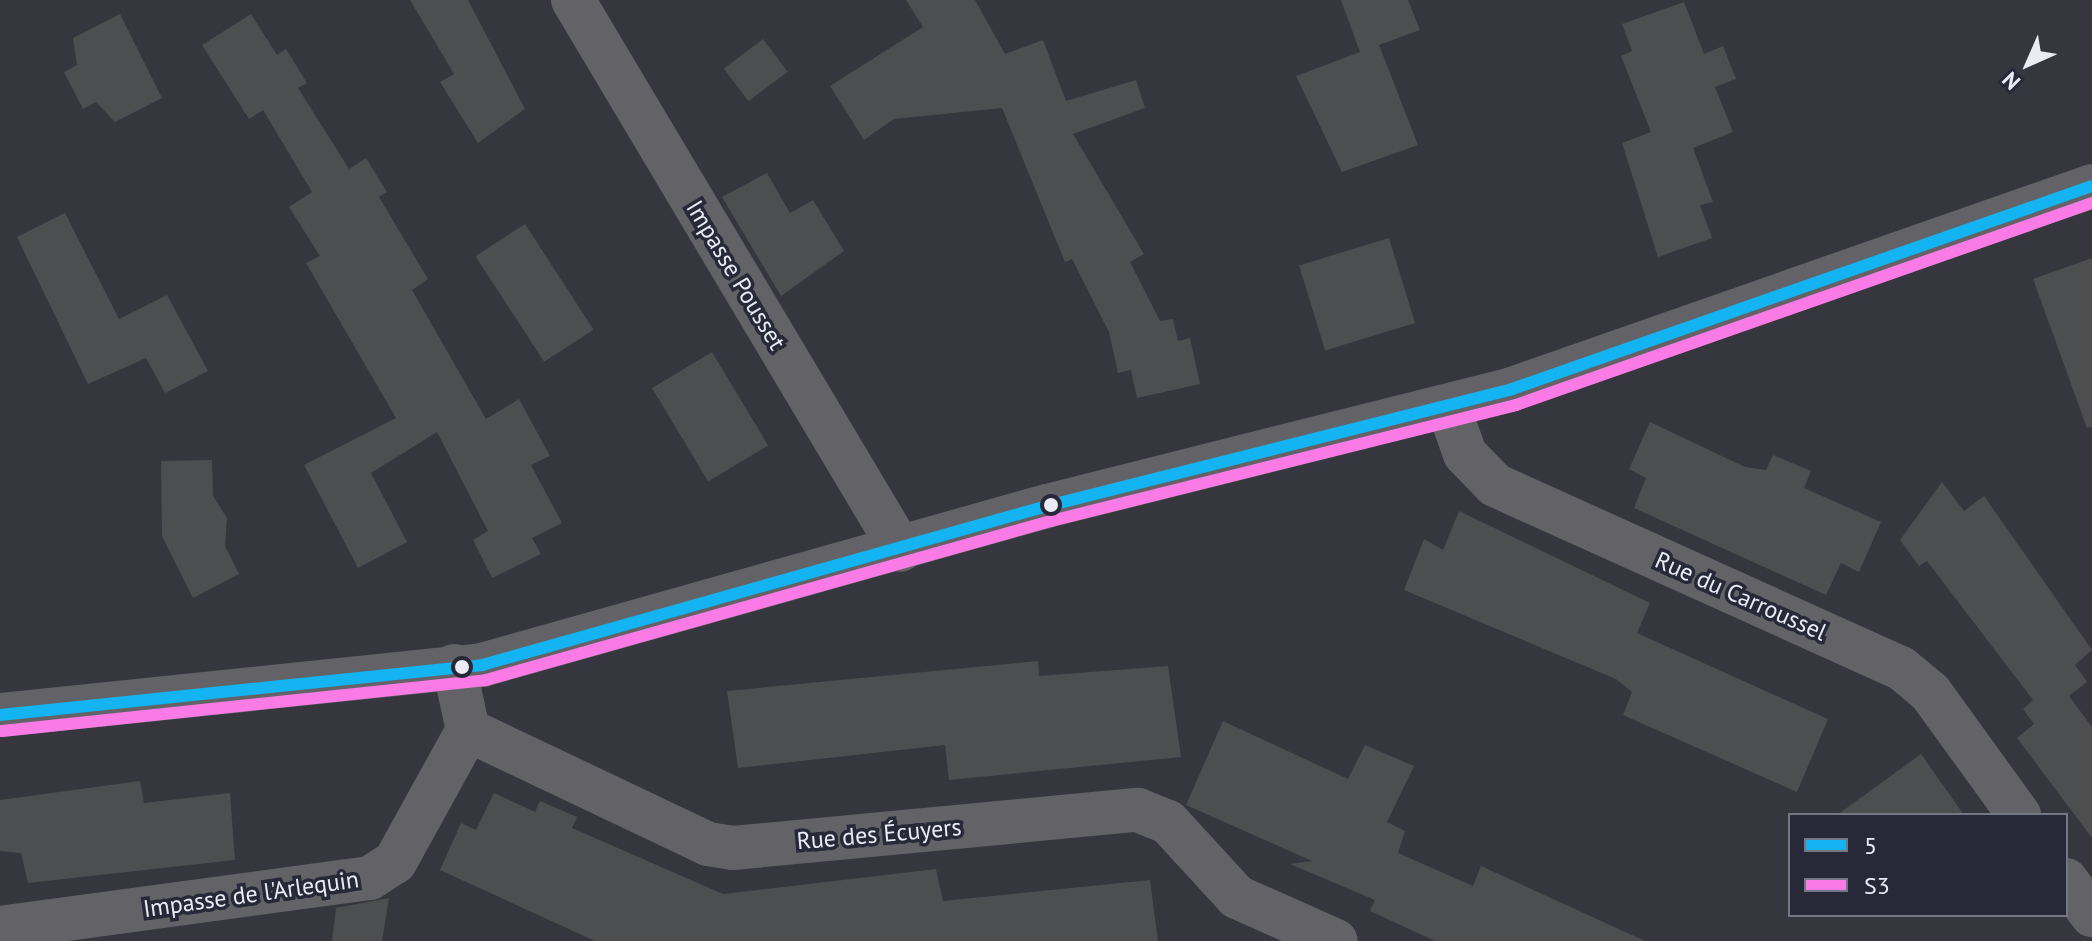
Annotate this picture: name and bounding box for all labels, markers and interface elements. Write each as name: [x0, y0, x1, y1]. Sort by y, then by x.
north arrow: [1988, 24, 2068, 104]
text: N: [1996, 66, 2026, 96]
street label: Impasse Pousset: [680, 195, 792, 355]
unlabelled marker: [1043, 497, 1059, 513]
street label: Rue du Carroussel: [1651, 545, 1831, 647]
unlabelled marker: [454, 659, 470, 675]
street label: Rue des Écuyers: [795, 812, 963, 856]
legend: [1788, 813, 2068, 917]
text: 5: [1864, 830, 1877, 861]
street label: Impasse de l'Arlequin: [141, 865, 361, 923]
text: S3: [1864, 870, 1890, 901]

